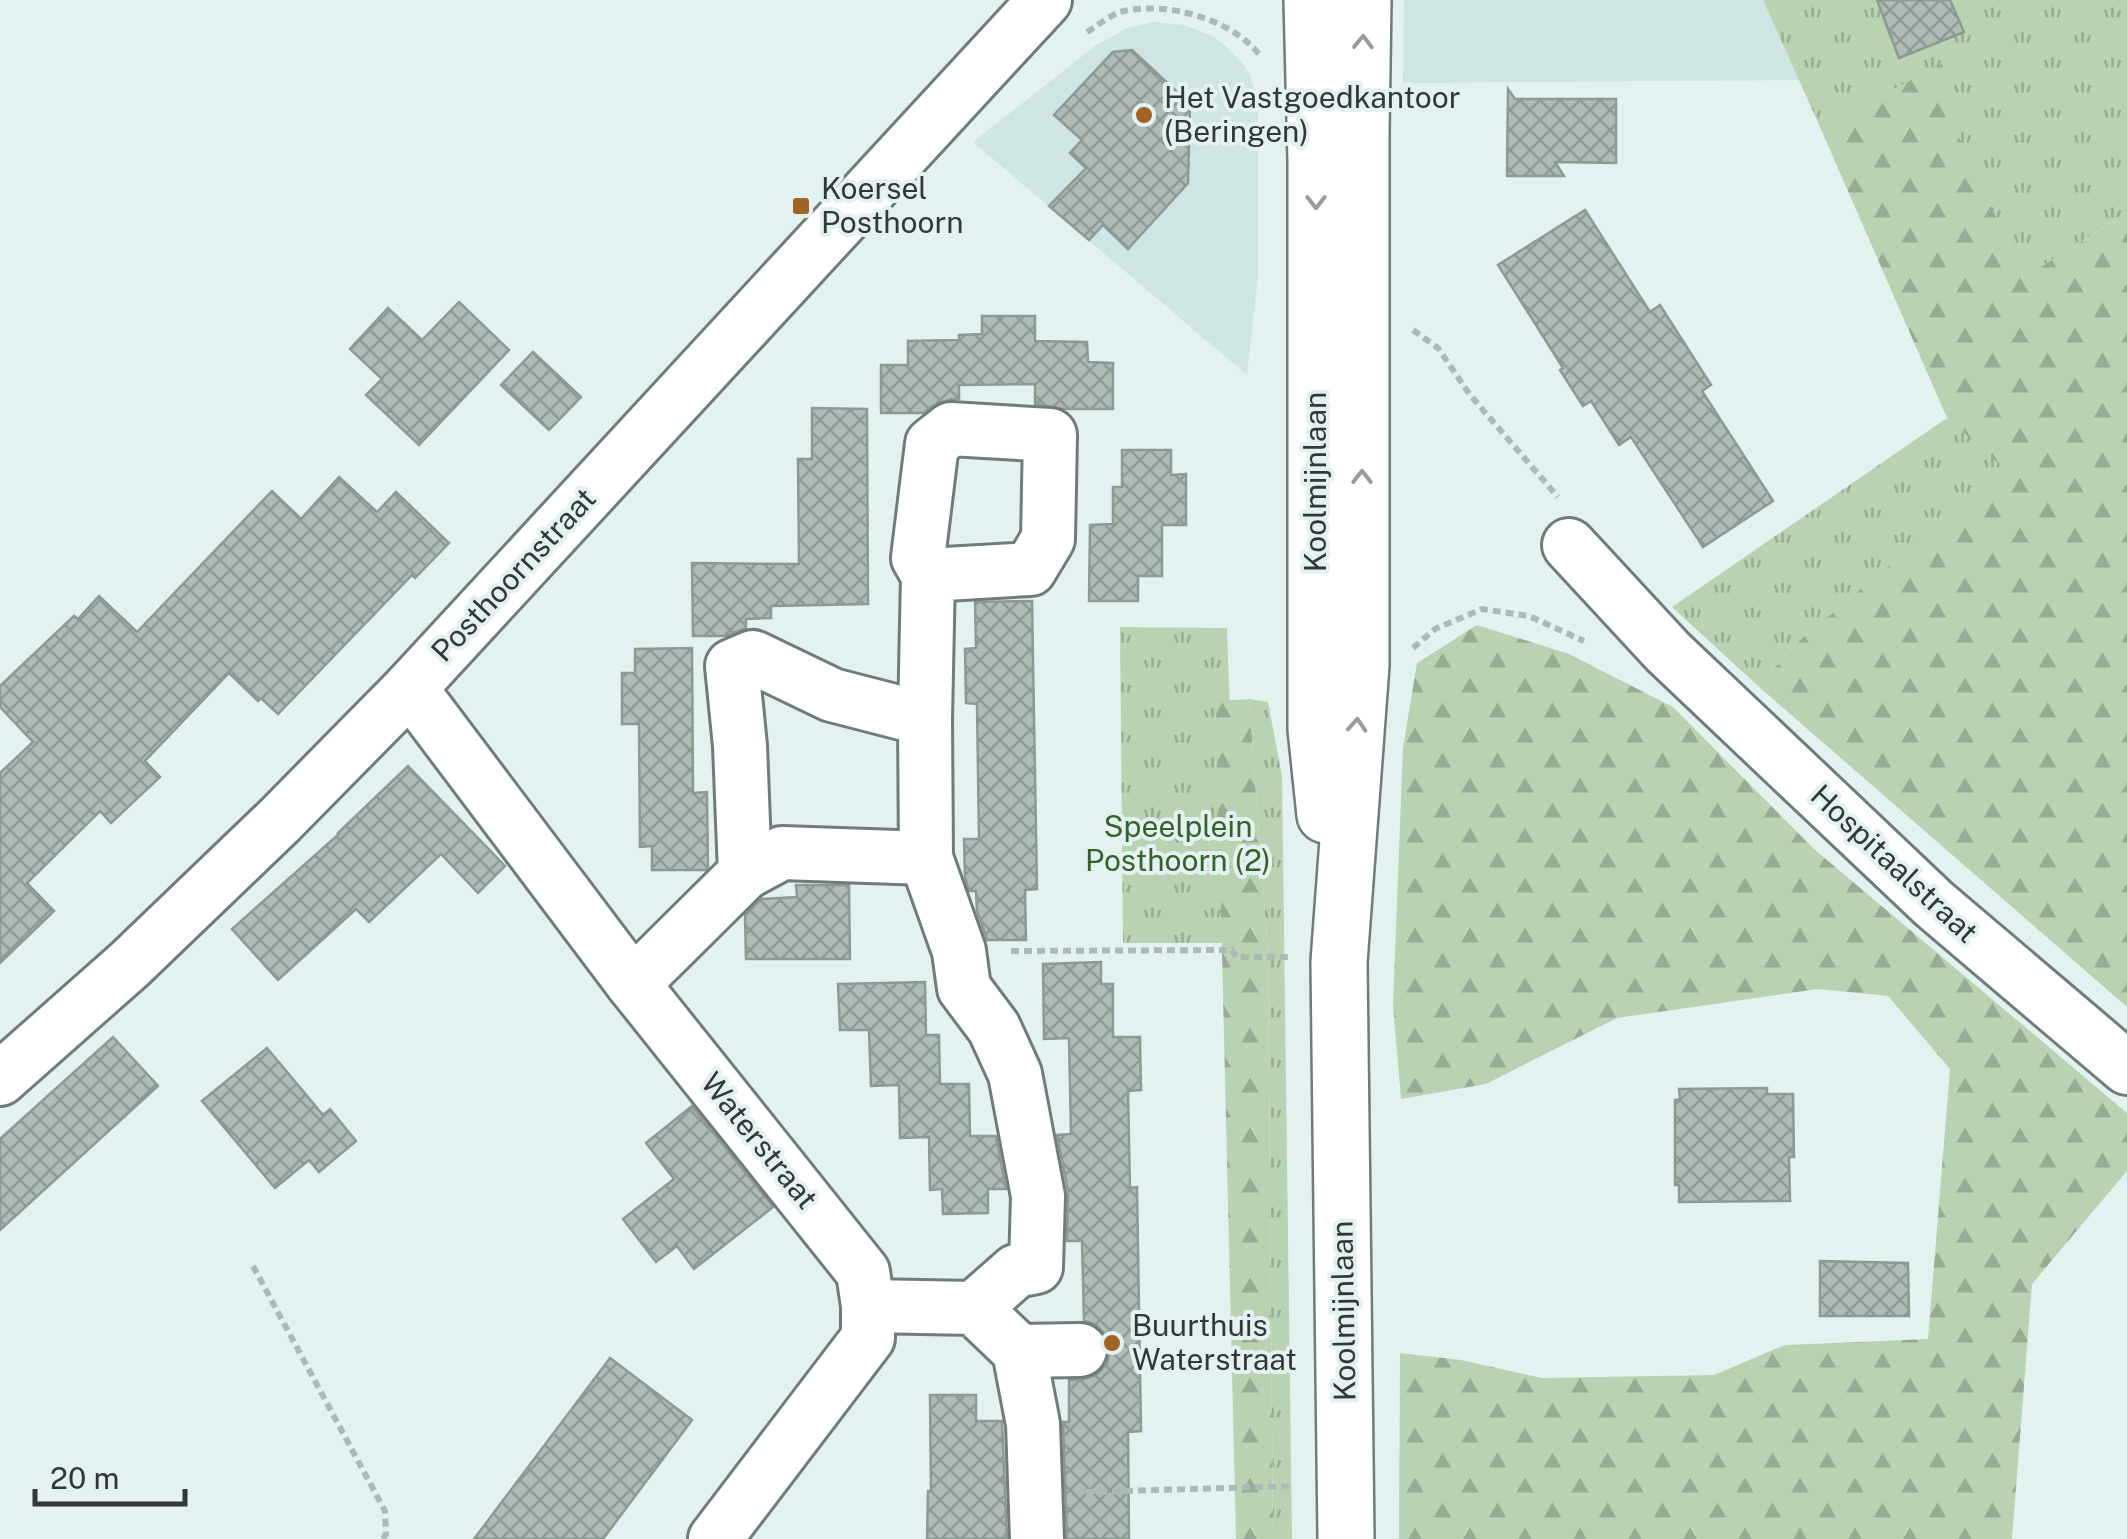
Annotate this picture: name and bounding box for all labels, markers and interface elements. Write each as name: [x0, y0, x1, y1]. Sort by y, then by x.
one-way arrow: [1352, 34, 1373, 50]
place label: Het Vastgoedkantoor (Beringen): [1164, 79, 1460, 149]
marker: Het Vastgoedkantoor (Beringen): [1133, 104, 1155, 126]
place label: Koersel Posthoorn: [821, 170, 963, 240]
marker: Koersel Posthoorn: [790, 195, 812, 217]
one-way arrow: [1305, 196, 1327, 211]
street label: Koolmijnlaan: [1297, 392, 1333, 572]
one-way arrow: [1351, 468, 1373, 484]
street label: Posthoornstraat: [424, 480, 603, 669]
one-way arrow: [1346, 717, 1367, 733]
street label: Hospitaalstraat: [1804, 777, 1986, 950]
park label: Speelplein Posthoorn (2): [1085, 808, 1271, 878]
street label: Waterstraat: [694, 1065, 826, 1216]
street label: Koolmijnlaan: [1323, 1220, 1363, 1402]
place label: Buurthuis Waterstraat: [1132, 1307, 1297, 1377]
marker: Buurthuis Waterstraat: [1101, 1332, 1123, 1354]
scale bar: [35, 1444, 185, 1506]
text: 20 m: [50, 1460, 119, 1496]

